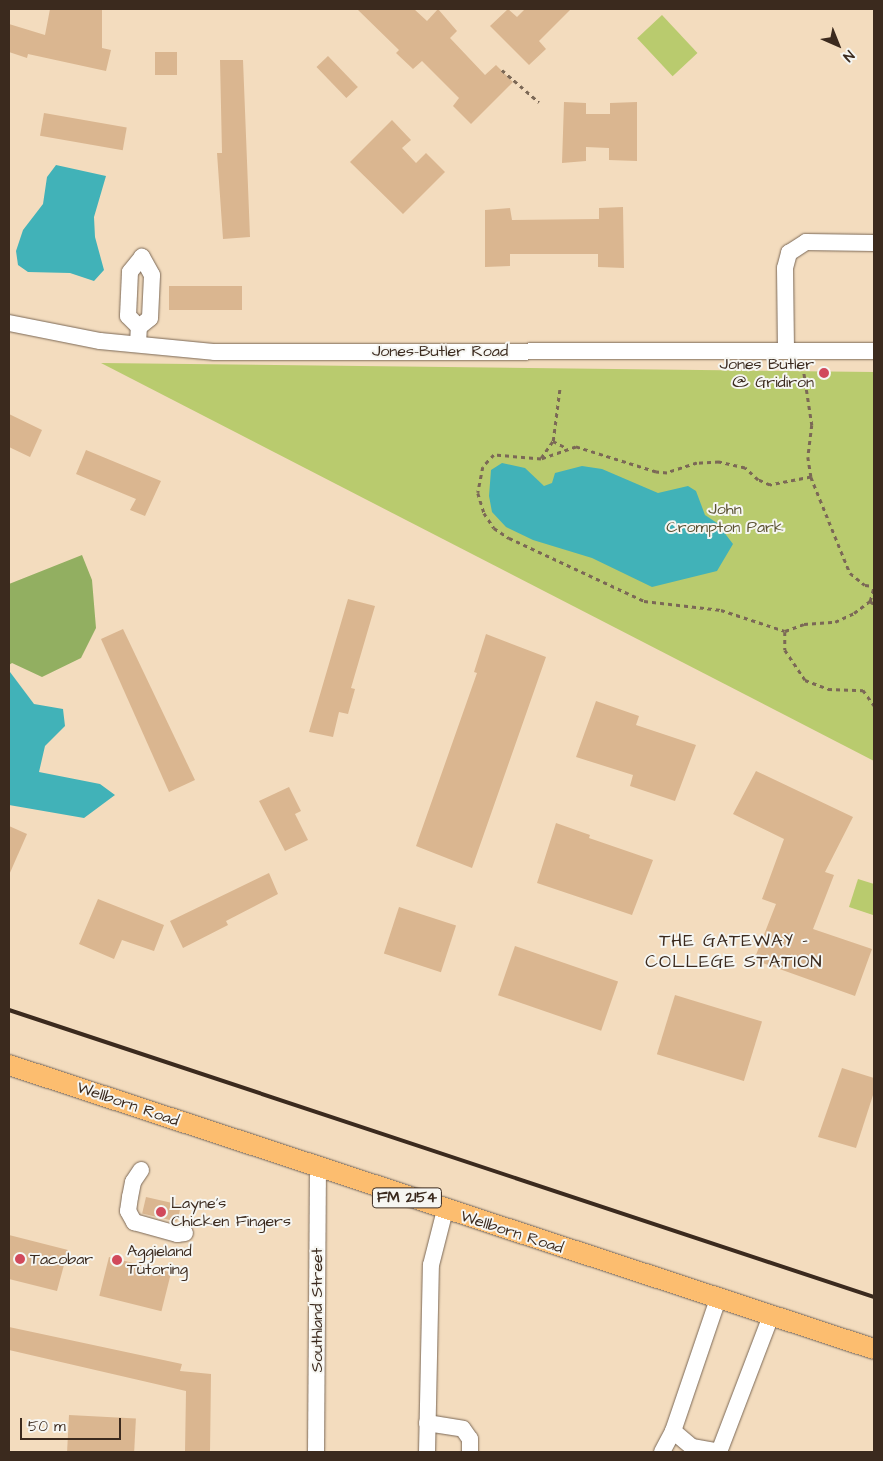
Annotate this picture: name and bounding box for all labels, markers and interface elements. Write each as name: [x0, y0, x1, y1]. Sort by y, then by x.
north arrow: [813, 20, 863, 70]
text: N: [838, 46, 859, 66]
street label: Jones-Butler Road: [372, 341, 508, 361]
place label: Jones Butler @ Gridiron: [719, 354, 814, 392]
marker: Jones Butler @ Gridiron: [818, 367, 830, 379]
park label: John Crompton Park: [666, 499, 784, 537]
district label: THE GATEWAY - COLLEGE STATION: [643, 931, 825, 974]
street label: Wellborn Road: [74, 1078, 182, 1130]
road number: FM 2154: [371, 1186, 443, 1210]
place label: Layne's Chicken Fingers: [171, 1193, 291, 1231]
marker: Layne's Chicken Fingers: [155, 1206, 167, 1218]
street label: Wellborn Road: [458, 1206, 566, 1258]
place label: Aggieland Tutoring: [127, 1241, 192, 1279]
street label: Southland Street: [307, 1248, 327, 1372]
place label: Tacobar: [30, 1249, 93, 1269]
marker: Tacobar: [14, 1253, 26, 1265]
marker: Aggieland Tutoring: [111, 1254, 123, 1266]
scale bar: [22, 1408, 124, 1440]
text: 50 m: [28, 1416, 66, 1437]

